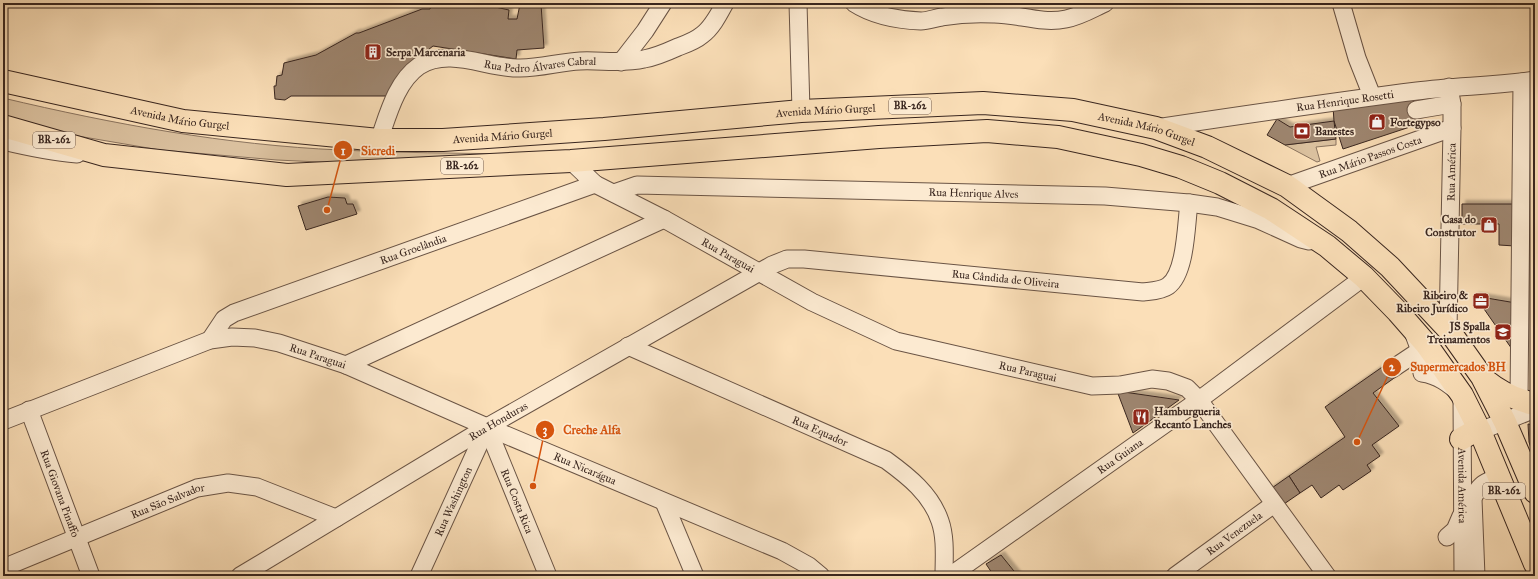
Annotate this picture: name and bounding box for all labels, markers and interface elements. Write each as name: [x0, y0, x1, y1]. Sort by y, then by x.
building icon: Serpa Marcenaria: [363, 42, 383, 62]
place label: Serpa Marcenaria: [386, 46, 466, 60]
street label: Rua Pedro Álvares Cabral: [483, 54, 597, 75]
street label: Rua Henrique Rosetti: [1295, 88, 1395, 114]
road number: BR-262: [889, 98, 931, 114]
street label: Avenida Mário Gurgel: [774, 101, 876, 120]
street label: Avenida Mário Gurgel: [128, 103, 230, 132]
street label: Avenida Mário Gurgel: [1096, 109, 1197, 148]
shop icon: Fortegypso: [1367, 112, 1387, 132]
place label: Fortegypso: [1390, 116, 1441, 130]
bank icon: Banestes: [1292, 121, 1312, 141]
place label: Banestes: [1315, 125, 1354, 138]
street label: Avenida Mário Gurgel: [451, 126, 553, 146]
road number: BR-262: [33, 132, 75, 148]
street label: Rua Mário Passos Costa: [1317, 133, 1424, 181]
callout: Sicredi: [333, 138, 403, 162]
street label: Rua América: [1444, 142, 1458, 201]
text: 1: [341, 144, 346, 158]
text: Sicredi: [361, 144, 396, 158]
road number: BR-262: [441, 158, 483, 174]
street label: Rua Henrique Alves: [929, 185, 1019, 201]
place label: Casa do Construtor: [1425, 213, 1477, 239]
shop icon: Casa do Construtor: [1479, 215, 1499, 235]
street label: Rua Groelândia: [378, 231, 448, 267]
street label: Rua Paraguai: [699, 235, 757, 275]
street label: Rua Cândida de Oliveira: [951, 267, 1060, 290]
place label: Ribeiro & Ribeiro Jurídico: [1396, 289, 1469, 316]
office icon: Ribeiro & Ribeiro Jurídico: [1471, 291, 1491, 311]
place label: JS Spalla Treinamentos: [1426, 320, 1490, 346]
school or university icon: JS Spalla Treinamentos: [1493, 322, 1513, 342]
street label: Rua Paraguai: [288, 340, 348, 371]
callout: Supermercados BH: [1382, 355, 1514, 379]
street label: Rua Paraguai: [998, 358, 1058, 384]
text: 2: [1389, 360, 1396, 374]
text: Supermercados BH: [1410, 360, 1506, 375]
street label: Rua Honduras: [466, 399, 530, 443]
place label: Hamburgueria Recanto Lanches: [1154, 405, 1231, 431]
restaurant icon: Hamburgueria Recanto Lanches: [1131, 407, 1151, 427]
street label: Rua Equador: [790, 413, 851, 449]
callout: Creche Alfa: [535, 418, 628, 442]
text: 3: [543, 423, 548, 438]
text: Creche Alfa: [563, 423, 622, 437]
street label: Rua Guiana: [1095, 435, 1145, 476]
street label: Avenida América: [1456, 446, 1469, 524]
street label: Rua Giovana Pinaffo: [38, 448, 82, 539]
street label: Rua Nicarágua: [552, 449, 619, 487]
street label: Rua Washington: [432, 465, 475, 538]
street label: Rua Costa Rica: [498, 467, 536, 536]
street label: Rua São Salvador: [129, 480, 206, 521]
road number: BR-262: [1483, 483, 1525, 499]
street label: Rua Venezuela: [1204, 508, 1265, 558]

